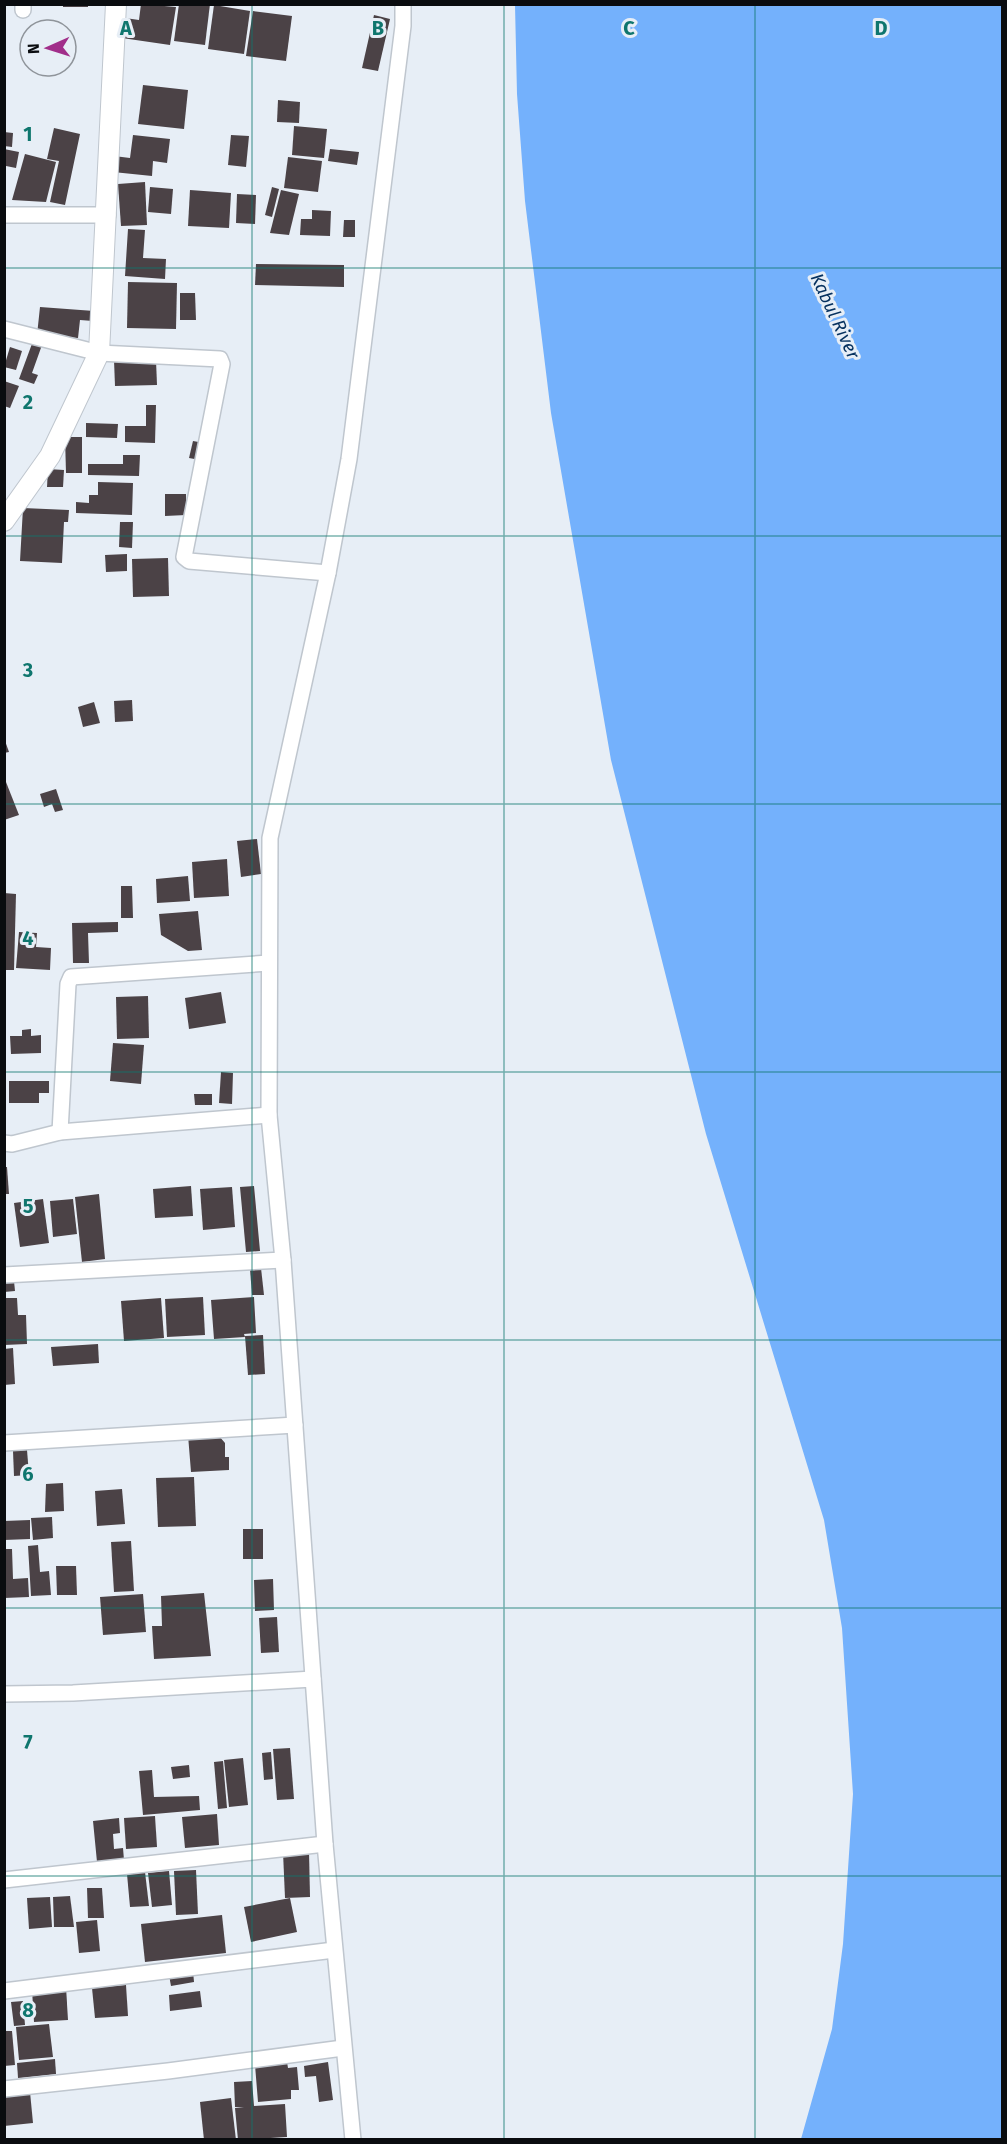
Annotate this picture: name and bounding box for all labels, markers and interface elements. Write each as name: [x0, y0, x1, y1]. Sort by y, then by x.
text: A: [119, 16, 133, 40]
text: B: [372, 16, 384, 40]
text: C: [623, 16, 635, 40]
text: D: [874, 16, 888, 40]
north arrow: [18, 18, 78, 78]
text: N: [24, 43, 43, 55]
text: 1: [23, 122, 33, 146]
water label: Kabul River: [806, 270, 865, 363]
text: 2: [23, 390, 33, 414]
text: 3: [22, 658, 33, 682]
text: 4: [22, 926, 34, 950]
text: 5: [23, 1194, 34, 1218]
text: 6: [22, 1462, 34, 1486]
text: 7: [23, 1730, 33, 1754]
text: 8: [22, 1998, 34, 2022]

